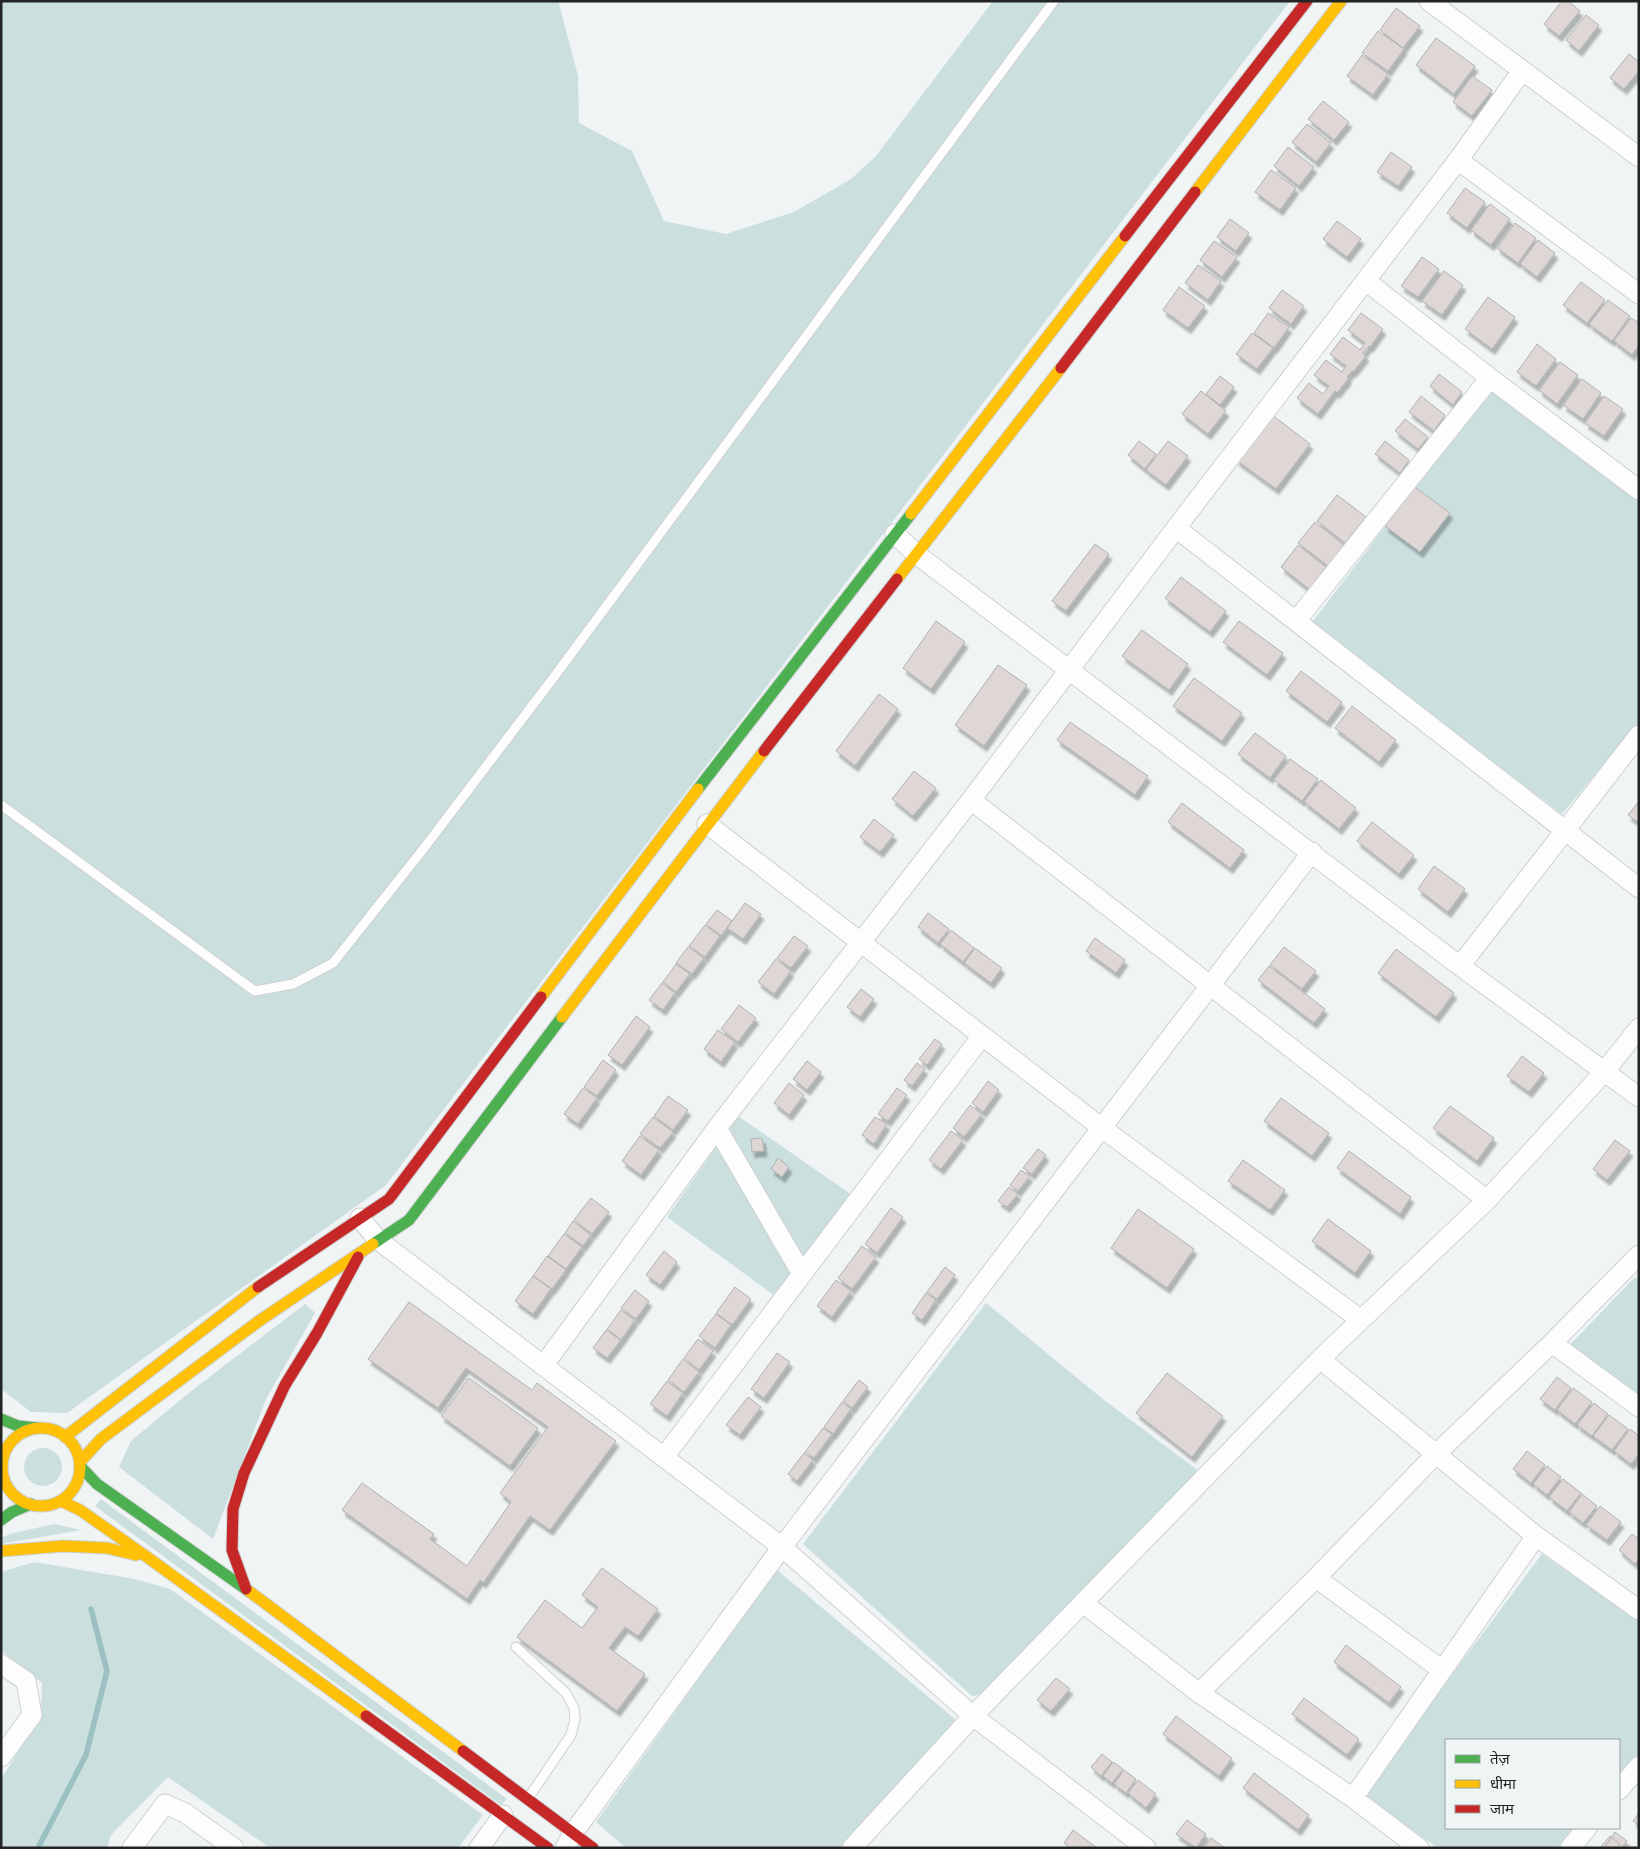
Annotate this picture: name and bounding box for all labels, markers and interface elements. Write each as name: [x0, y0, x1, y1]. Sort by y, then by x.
legend: [1445, 1739, 1620, 1829]
text: तेज़: [1490, 1750, 1511, 1768]
text: धीमा: [1490, 1775, 1517, 1793]
text: जाम: [1490, 1800, 1515, 1818]

